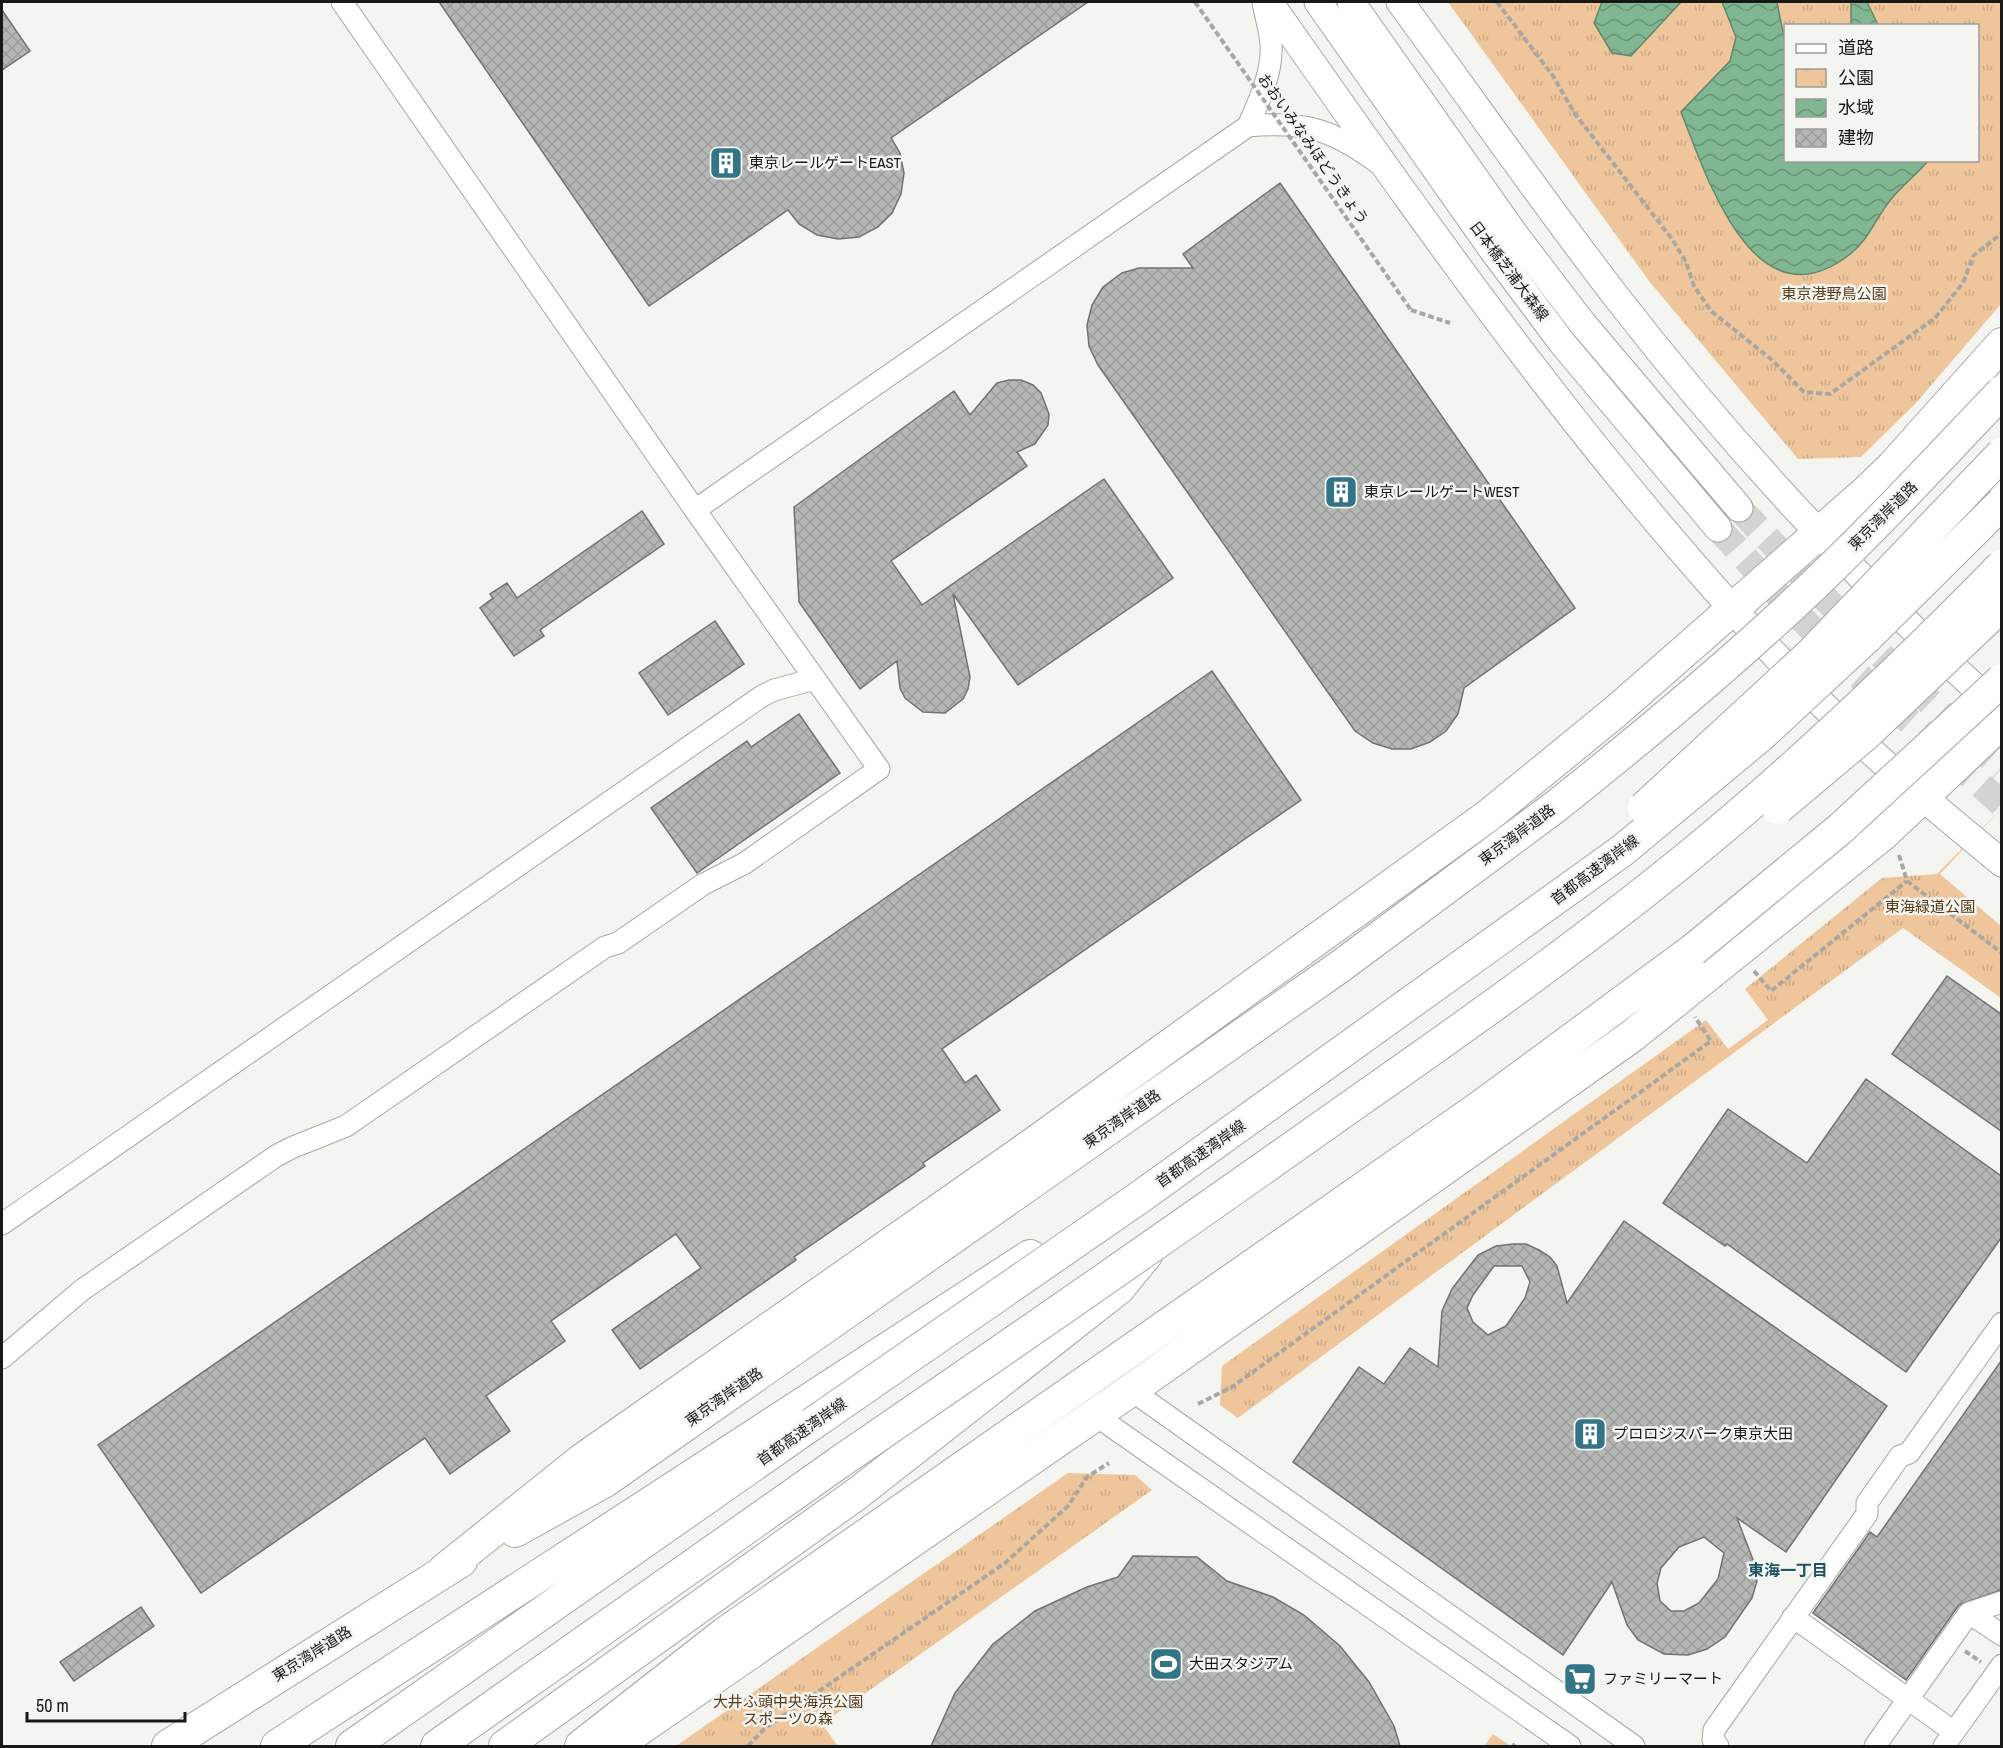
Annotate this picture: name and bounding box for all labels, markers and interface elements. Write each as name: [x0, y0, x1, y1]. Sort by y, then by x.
legend: [1784, 24, 1979, 162]
text: 道路: [1838, 35, 1874, 60]
text: 公園: [1838, 65, 1874, 90]
street label: おおいみなみほどうきょう: [1253, 69, 1374, 228]
text: 水域: [1838, 95, 1874, 120]
text: 建物: [1838, 125, 1874, 150]
building icon: 東京レールゲートEAST: [708, 145, 744, 181]
place label: 東京レールゲートEAST: [749, 152, 902, 173]
street label: 日本橋芝浦大森線: [1465, 216, 1554, 325]
park label: 東京港野鳥公園: [1781, 283, 1887, 304]
building icon: 東京レールゲートWEST: [1323, 474, 1359, 510]
street label: 東京湾岸道路: [1843, 476, 1922, 555]
place label: 東京レールゲートWEST: [1364, 481, 1520, 502]
street label: 東京湾岸道路: [1474, 799, 1559, 870]
street label: 首都高速湾岸線: [1546, 830, 1643, 910]
park label: 東海緑道公園: [1885, 896, 1975, 917]
street label: 東京湾岸道路: [1079, 1084, 1165, 1153]
street label: 首都高速湾岸線: [1152, 1115, 1250, 1192]
street label: 東京湾岸道路: [681, 1362, 767, 1431]
street label: 首都高速湾岸線: [753, 1393, 851, 1470]
building icon: プロロジスパーク東京大田: [1572, 1416, 1608, 1452]
place label: プロロジスパーク東京大田: [1613, 1423, 1793, 1444]
district label: 東海一丁目: [1748, 1559, 1828, 1581]
street label: 東京湾岸道路: [268, 1621, 355, 1686]
sports icon: 大田スタジアム: [1148, 1646, 1184, 1682]
place label: 大田スタジアム: [1189, 1653, 1293, 1674]
supermarket icon: ファミリーマート: [1562, 1661, 1598, 1697]
place label: ファミリーマート: [1603, 1668, 1723, 1689]
scale bar: [27, 1685, 184, 1723]
park label: 大井ふ頭中央海浜公園 スポーツの森: [713, 1691, 863, 1729]
text: 50 m: [36, 1693, 69, 1718]

